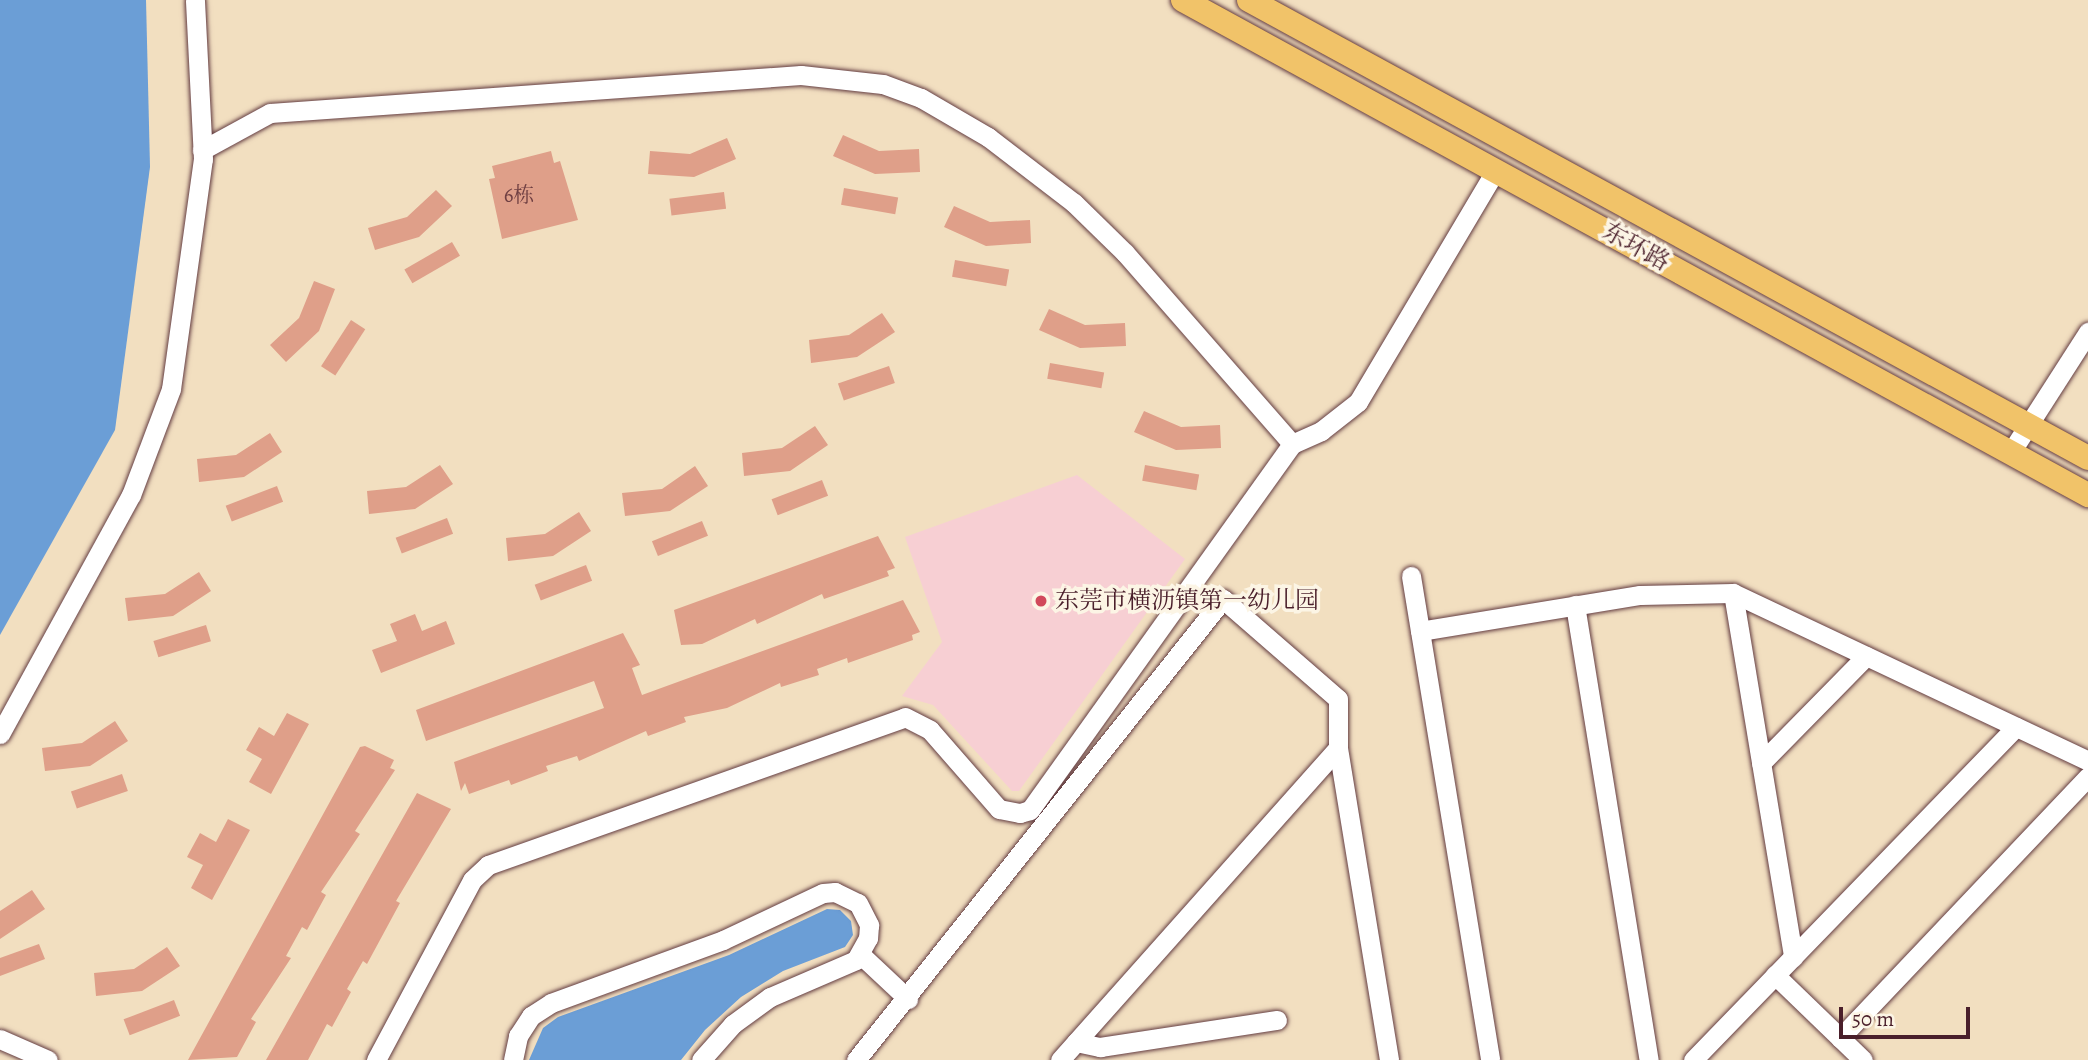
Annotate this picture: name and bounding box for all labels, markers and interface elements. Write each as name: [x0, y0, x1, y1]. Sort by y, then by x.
house number: 6栋: [504, 182, 534, 208]
street label: 东环路: [1598, 217, 1674, 277]
place label: 东莞市横沥镇第一幼儿园: [1055, 587, 1319, 615]
marker: 东莞市横沥镇第一幼儿园: [1033, 593, 1049, 609]
scale bar: [1843, 993, 1974, 1038]
text: 50 m: [1852, 1005, 1894, 1033]

